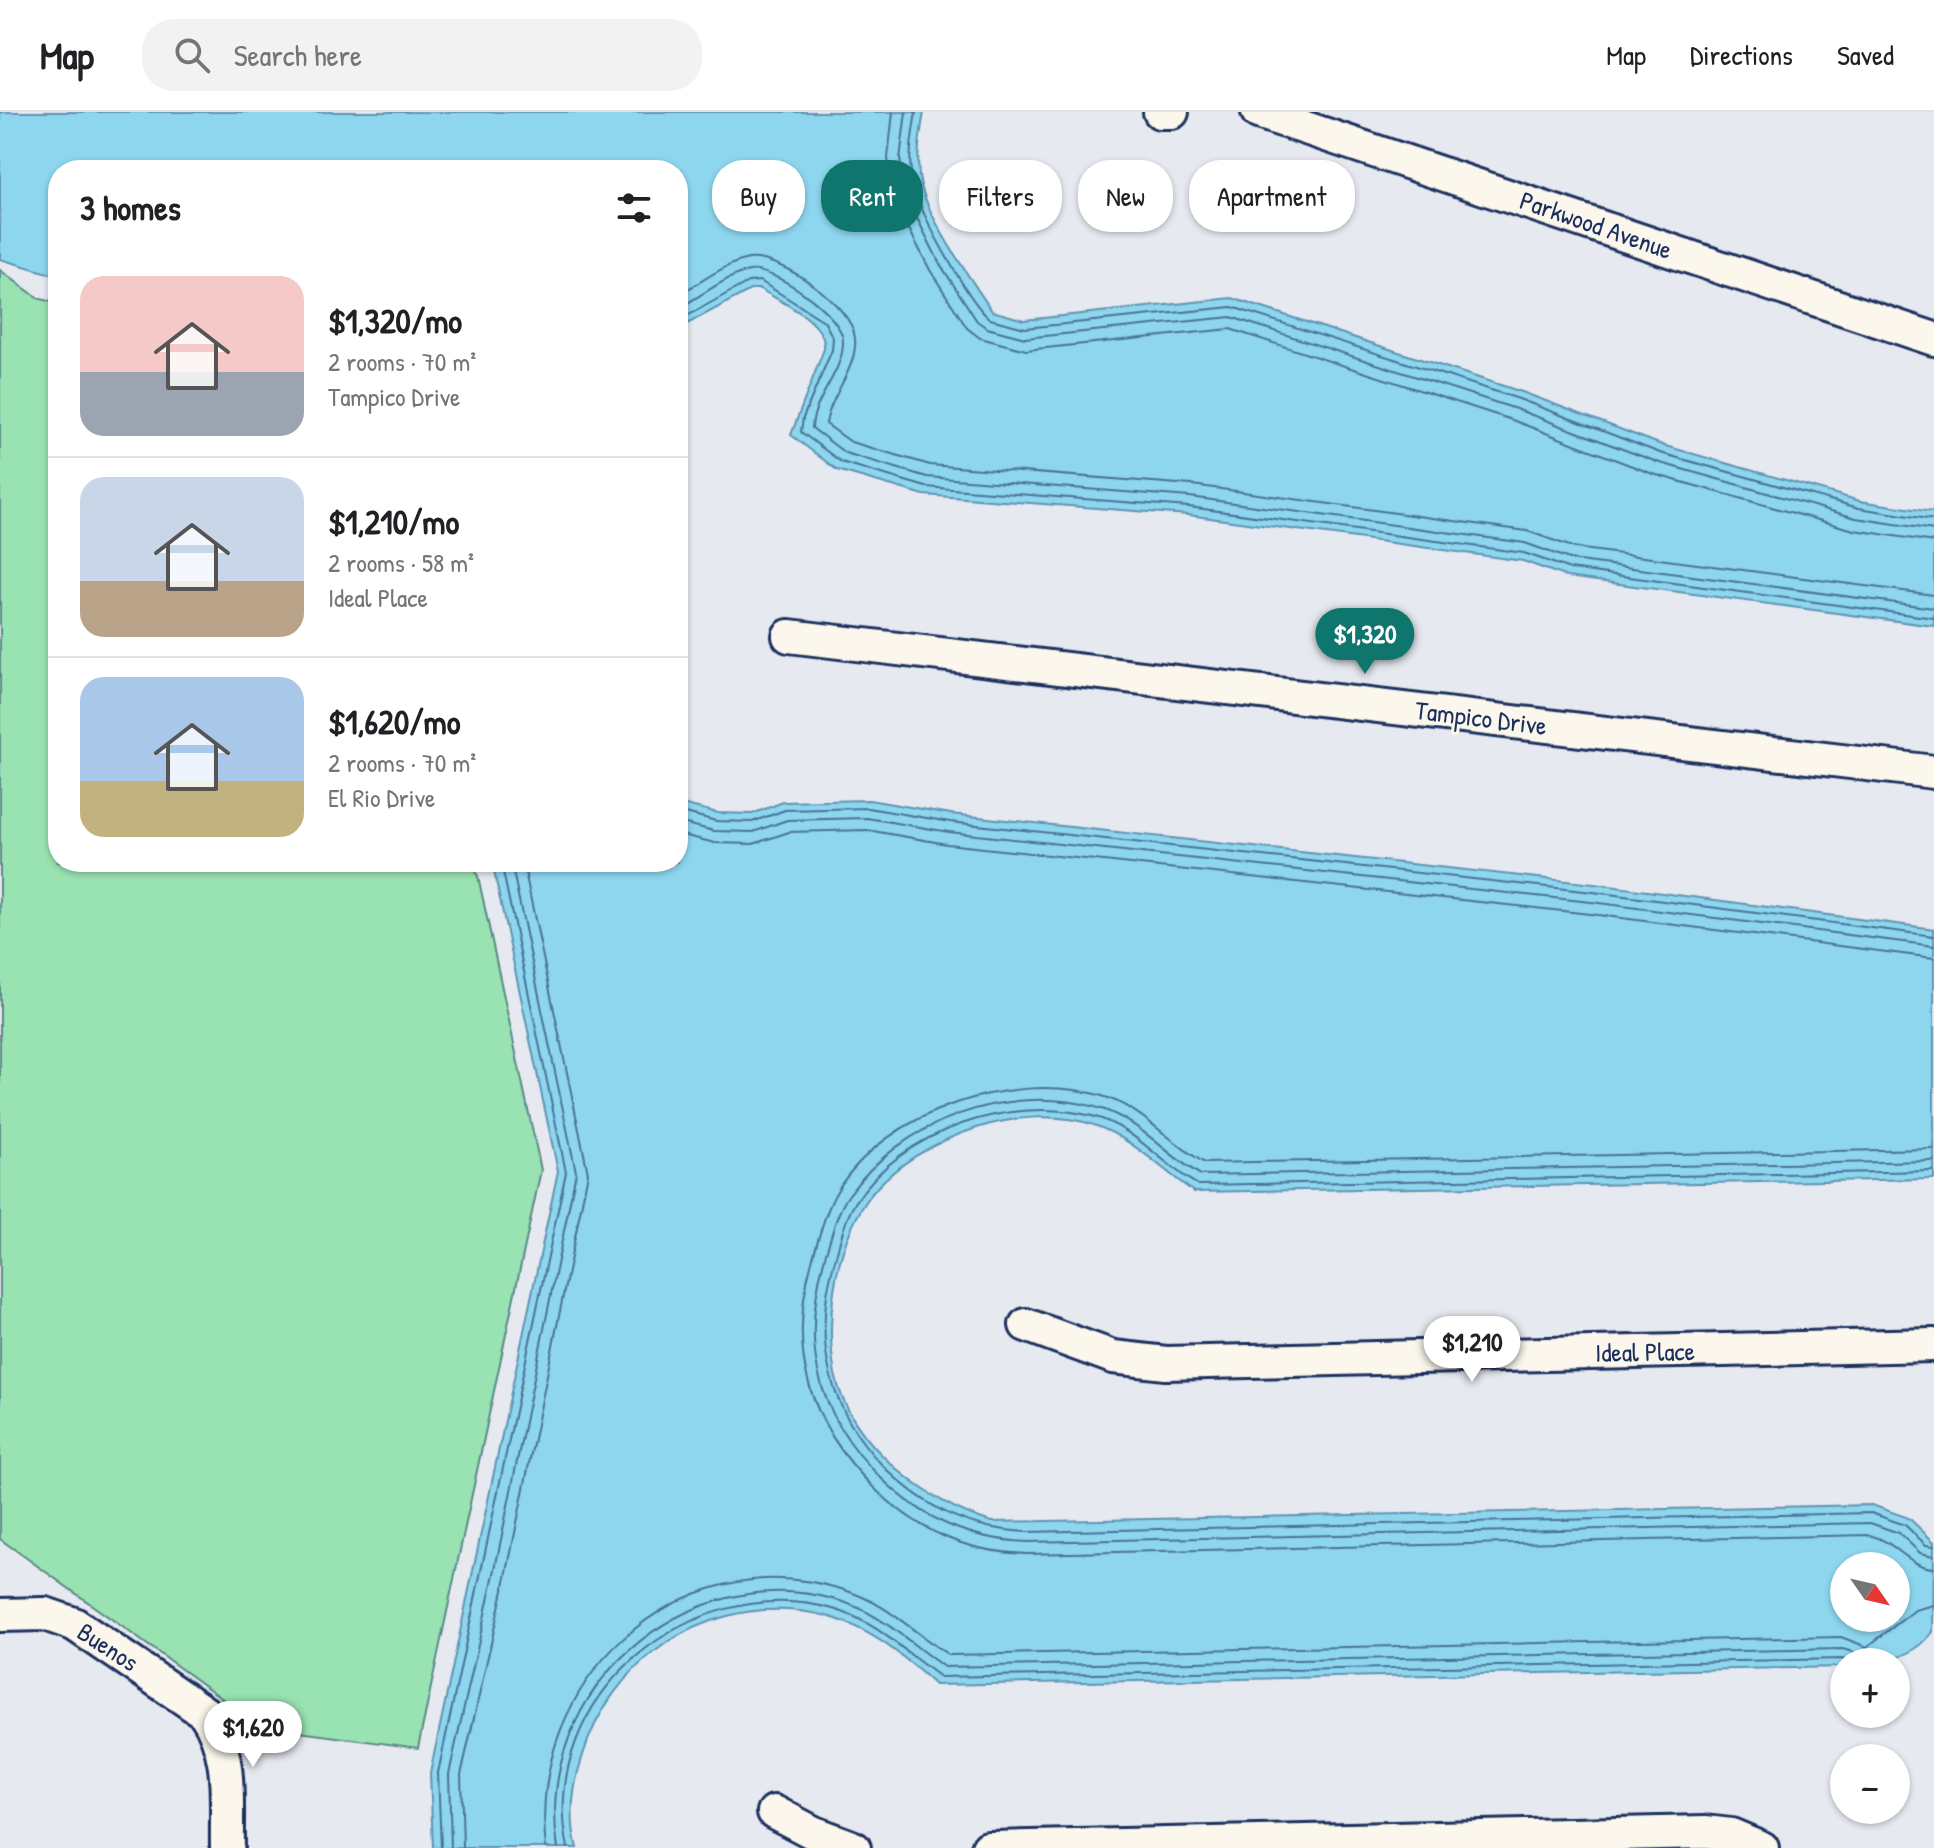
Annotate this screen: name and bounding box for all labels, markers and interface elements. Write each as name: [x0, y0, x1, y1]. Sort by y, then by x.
search box: [142, 19, 702, 91]
text: Map: [40, 29, 94, 81]
icon: search: [170, 33, 214, 77]
text: Search here: [234, 35, 362, 75]
text: Map: [1606, 36, 1646, 74]
text: Directions: [1690, 36, 1793, 74]
text: Saved: [1837, 36, 1894, 74]
chip: Buy: [712, 160, 805, 232]
chip: Rent: [821, 160, 923, 232]
chip: Filters: [939, 160, 1062, 232]
chip: New: [1078, 160, 1173, 232]
chip: Apartment: [1189, 160, 1355, 232]
street label: Parkwood Avenue: [1516, 182, 1677, 267]
text: 3 homes: [80, 185, 181, 231]
icon: filters: [612, 186, 656, 230]
text: $1,320/mo: [328, 298, 462, 344]
icon: home: [144, 308, 240, 404]
text: 2 rooms · 70 m²: [328, 344, 476, 379]
text: Tampico Drive: [328, 379, 460, 414]
text: $1,210/mo: [328, 499, 459, 545]
icon: home: [144, 509, 240, 605]
text: 2 rooms · 58 m²: [328, 545, 474, 580]
text: Ideal Place: [328, 580, 428, 615]
pin: $1,320: [1300, 608, 1430, 676]
text: $1,320: [1333, 616, 1397, 651]
street label: Tampico Drive: [1413, 692, 1549, 743]
text: $1,620/mo: [328, 699, 460, 745]
icon: home: [144, 709, 240, 805]
text: 2 rooms · 70 m²: [328, 745, 476, 780]
text: El Rio Drive: [328, 780, 435, 815]
pin: $1,210: [1407, 1316, 1537, 1384]
text: $1,210: [1441, 1324, 1503, 1359]
street label: Ideal Place: [1595, 1333, 1695, 1370]
north arrow: [1830, 1552, 1910, 1632]
map controls: [1830, 1552, 1910, 1824]
street label: Buenos: [71, 1614, 146, 1679]
button: +: [1830, 1648, 1910, 1728]
pin: $1,620: [188, 1701, 318, 1769]
text: $1,620: [222, 1709, 284, 1744]
button: −: [1830, 1744, 1910, 1824]

